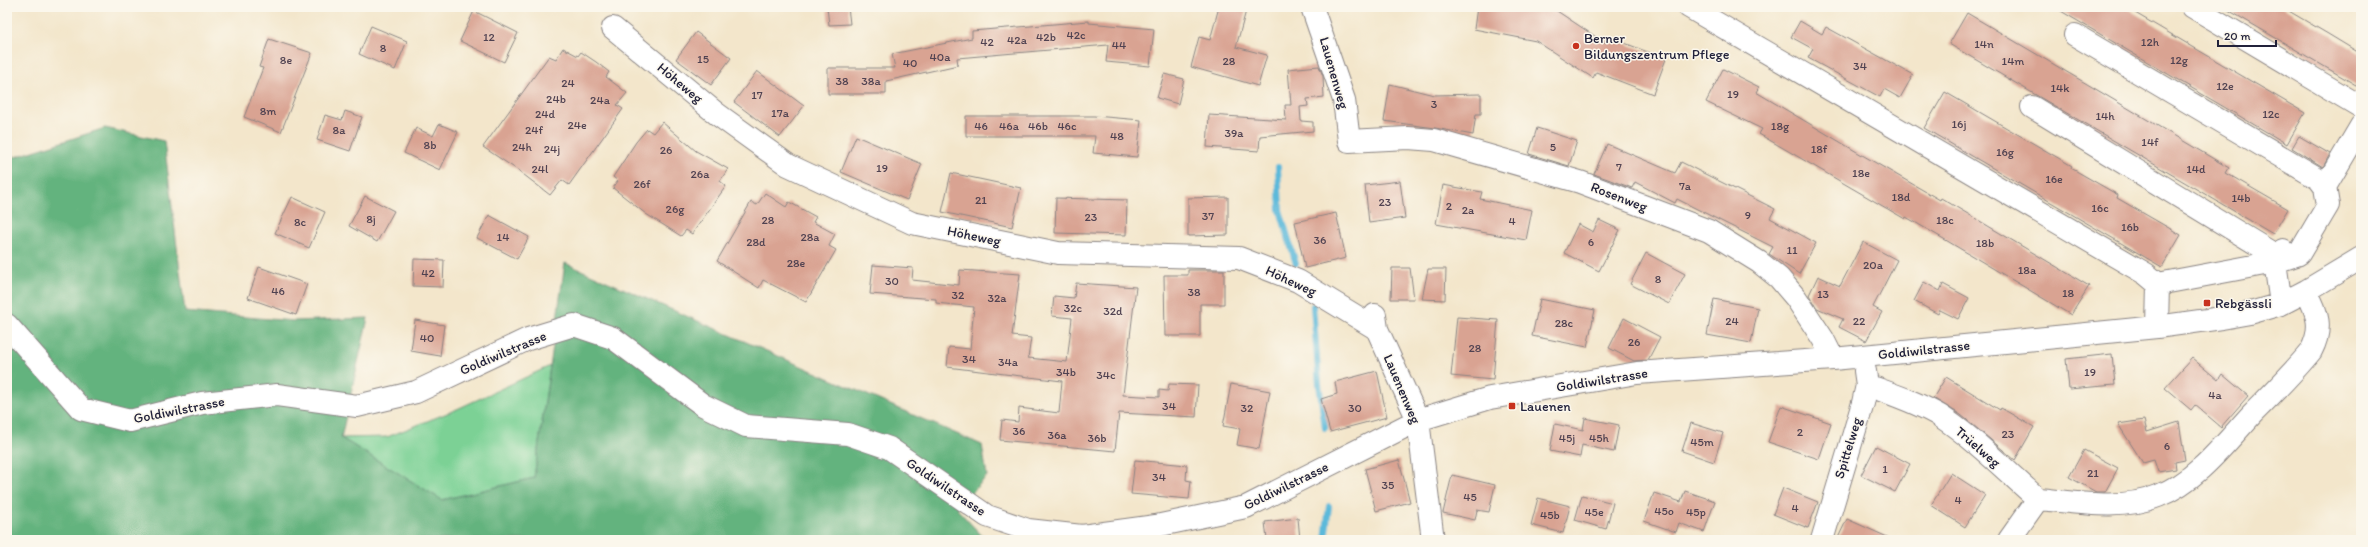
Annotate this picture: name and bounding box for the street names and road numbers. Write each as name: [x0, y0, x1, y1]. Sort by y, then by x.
street label: Lauenenweg: [1316, 35, 1353, 112]
street label: Höheweg: [654, 59, 707, 108]
street label: Rosenweg: [1588, 178, 1651, 216]
street label: Höheweg: [946, 222, 1003, 250]
street label: Höheweg: [1263, 262, 1320, 301]
street label: Goldiwilstrasse: [457, 327, 549, 379]
street label: Goldiwilstrasse: [1877, 337, 1971, 363]
street label: Lauenenweg: [1380, 352, 1425, 427]
street label: Goldiwilstrasse: [1555, 364, 1649, 396]
street label: Goldiwilstrasse: [132, 393, 226, 427]
street label: Spittelweg: [1831, 415, 1866, 481]
street label: Trüelweg: [1952, 423, 2005, 472]
street label: Goldiwilstrasse: [903, 454, 989, 520]
street label: Goldiwilstrasse: [1241, 458, 1332, 514]

